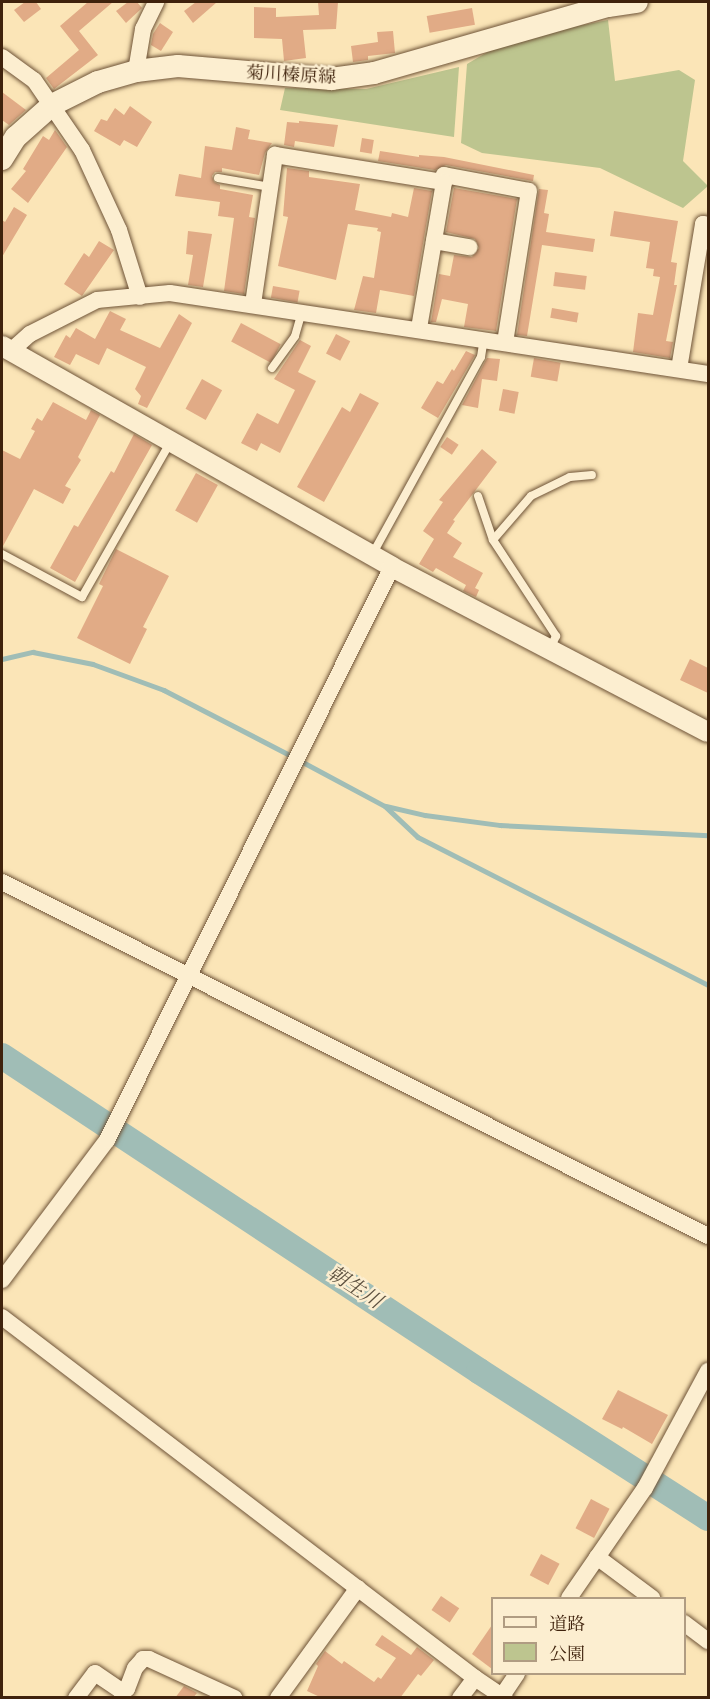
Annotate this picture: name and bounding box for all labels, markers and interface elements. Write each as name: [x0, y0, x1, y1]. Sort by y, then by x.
street label: 菊川榛原線: [245, 62, 337, 88]
water label: 朝生川: [323, 1261, 387, 1313]
legend: [491, 1597, 686, 1675]
text: 道路: [549, 1613, 585, 1635]
text: 公園: [549, 1643, 585, 1665]

